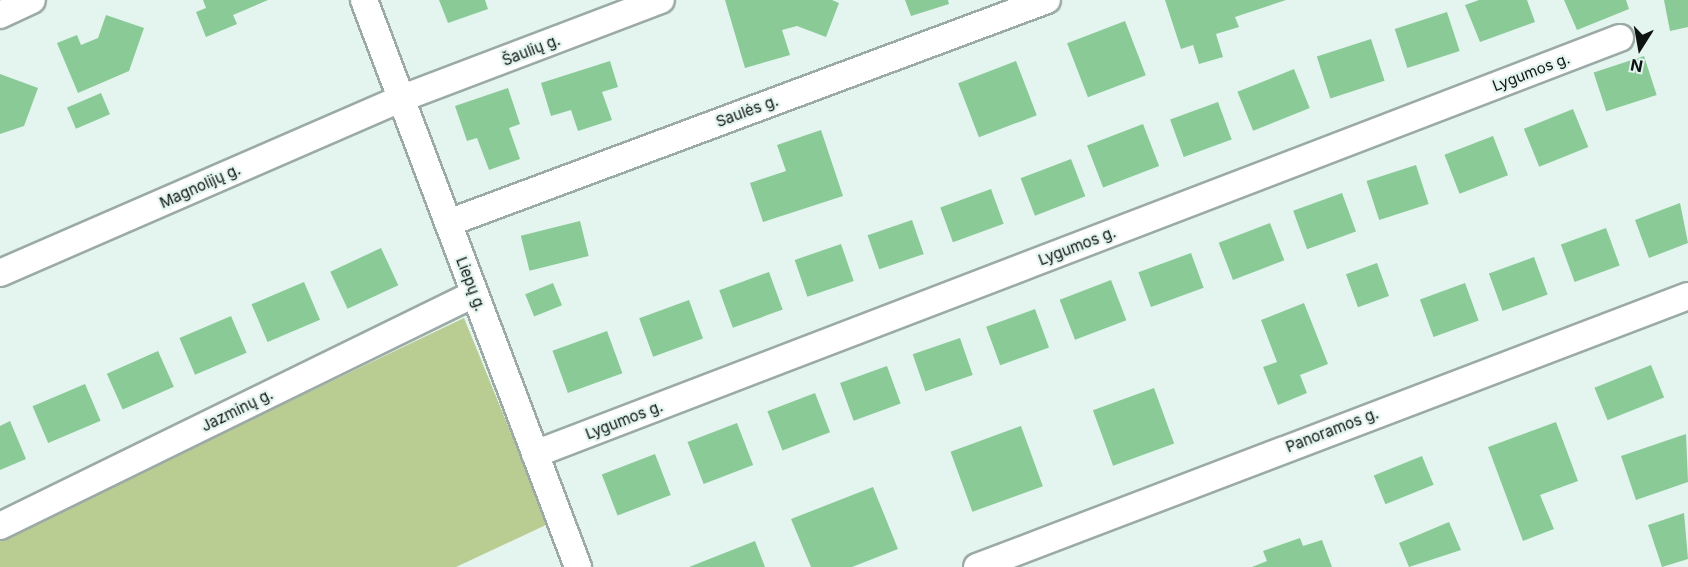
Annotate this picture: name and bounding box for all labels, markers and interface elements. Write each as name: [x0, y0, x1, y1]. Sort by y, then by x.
north arrow: [1610, 18, 1670, 78]
street label: Šaulių g.: [499, 31, 563, 69]
street label: Lygumos g.: [1490, 49, 1572, 95]
text: N: [1629, 55, 1644, 77]
street label: Saulės g.: [713, 91, 781, 131]
street label: Magnolijų g.: [157, 160, 243, 212]
street label: Lygumos g.: [1036, 223, 1118, 269]
street label: Liepų g.: [452, 254, 490, 314]
street label: Jazminų g.: [198, 385, 276, 435]
street label: Lygumos g.: [583, 397, 665, 443]
street label: Panoramos g.: [1283, 404, 1381, 456]

